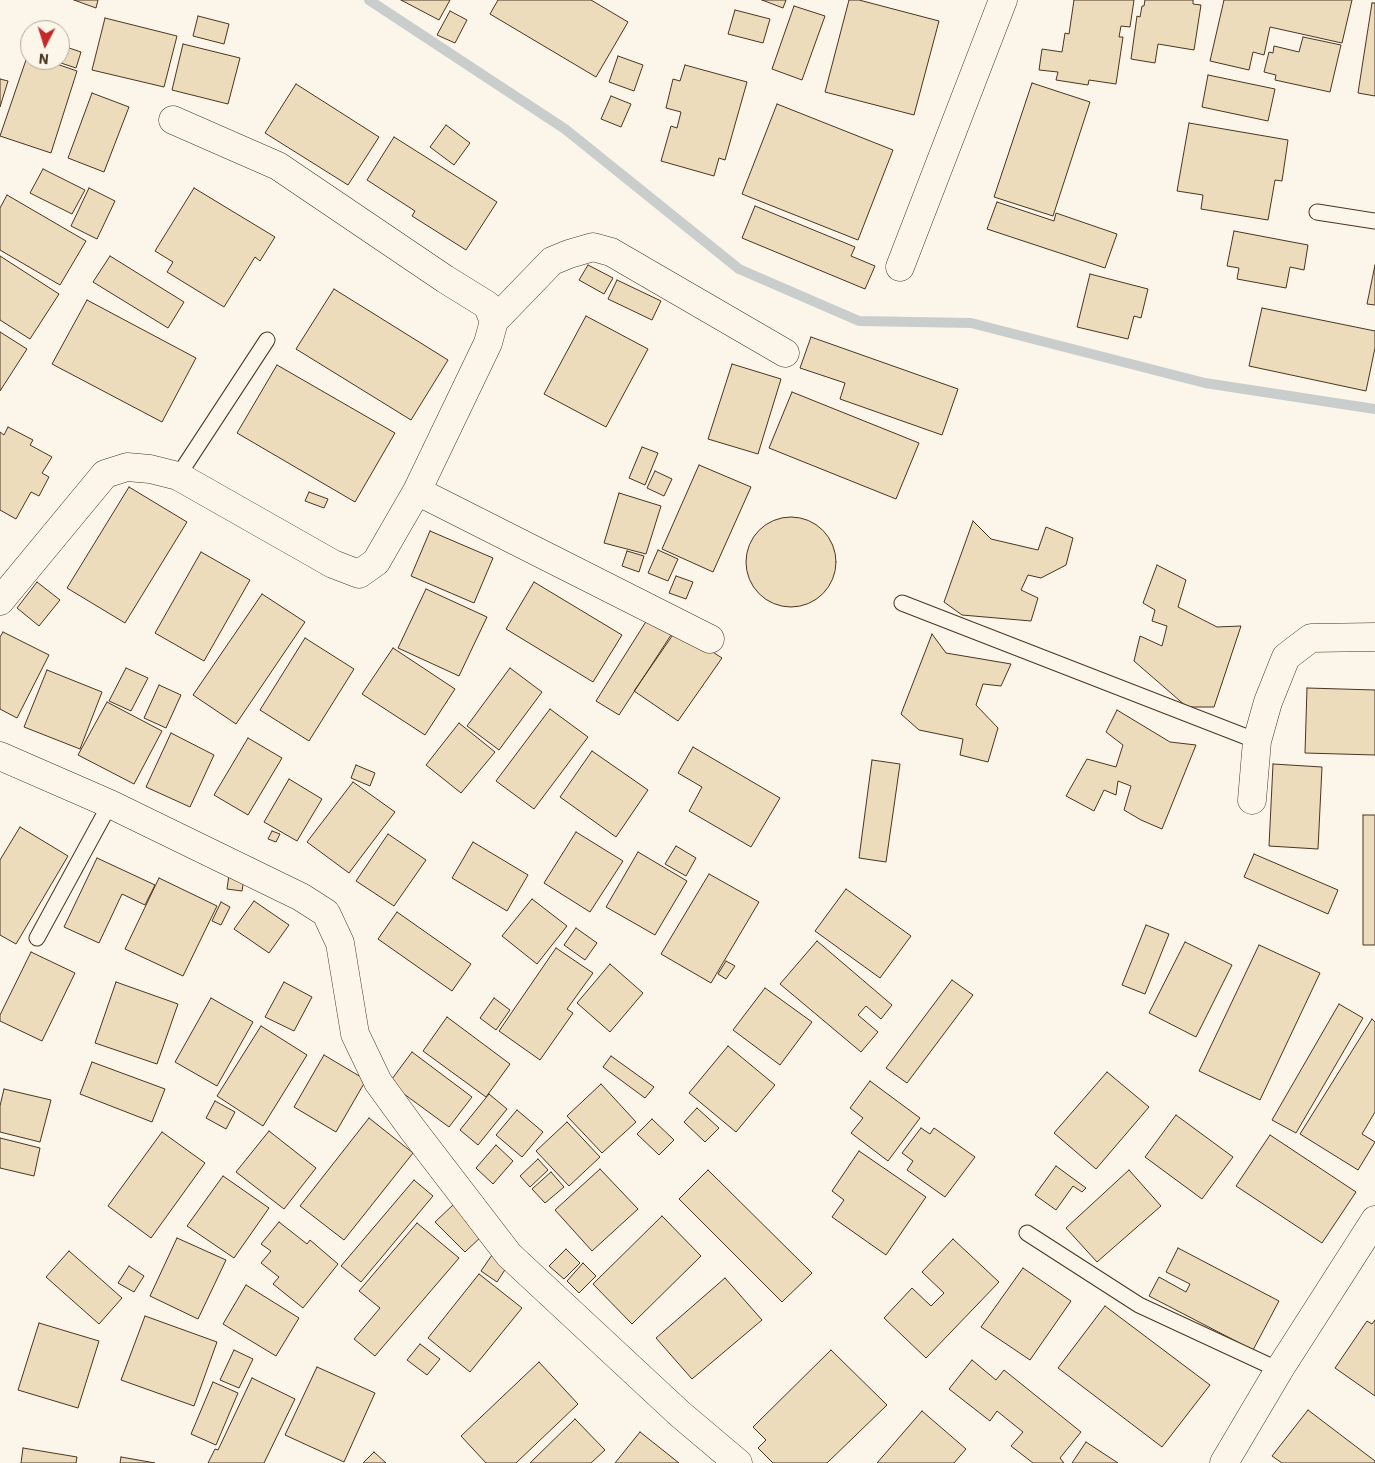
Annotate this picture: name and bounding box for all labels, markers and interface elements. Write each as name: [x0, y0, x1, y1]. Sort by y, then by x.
north arrow: [20, 20, 70, 70]
text: N: [38, 50, 50, 68]

